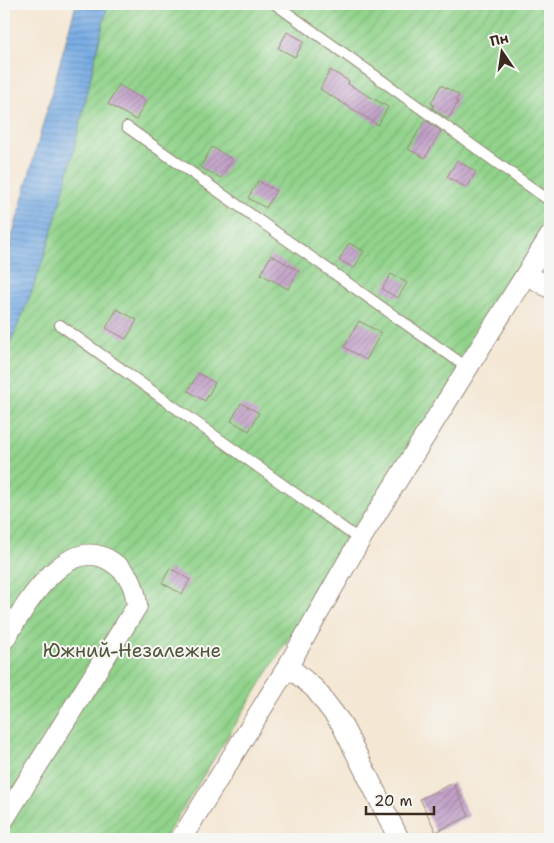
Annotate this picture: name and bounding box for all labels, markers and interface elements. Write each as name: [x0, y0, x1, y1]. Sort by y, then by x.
north arrow: [476, 28, 526, 78]
text: Пн: [488, 28, 510, 50]
park label: Южний-Незалежне: [43, 638, 221, 663]
scale bar: [366, 783, 434, 815]
text: 20 m: [374, 791, 413, 811]

